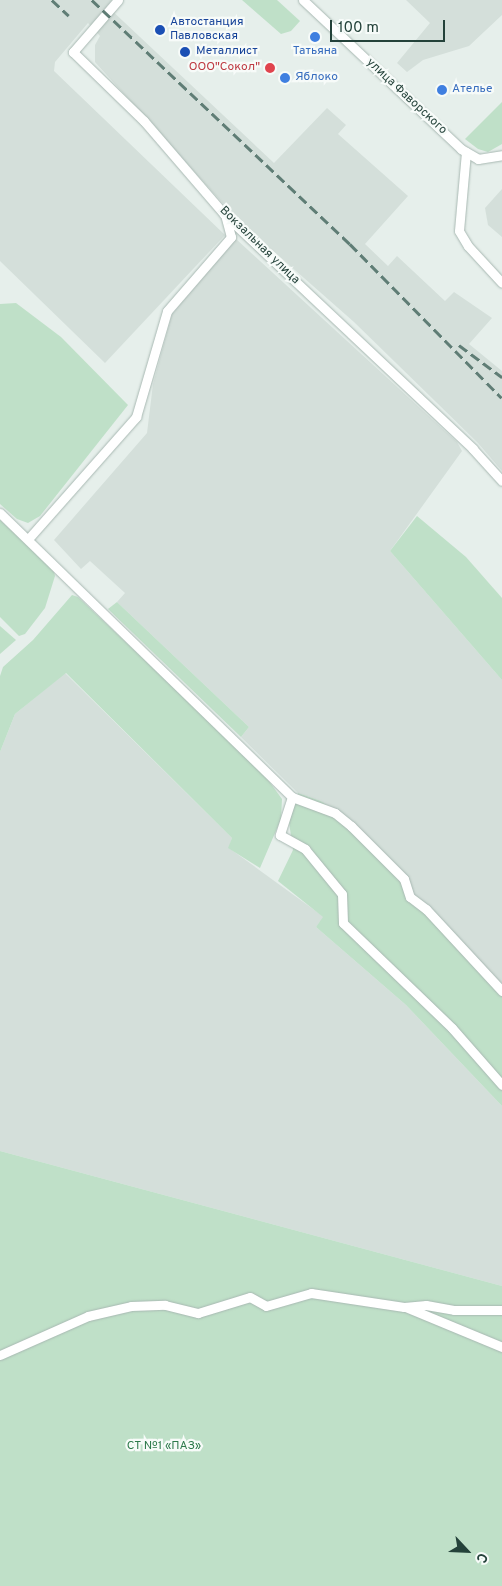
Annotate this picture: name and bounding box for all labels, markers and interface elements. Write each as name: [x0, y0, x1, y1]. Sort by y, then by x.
scale bar: [332, 10, 447, 42]
place label: Автостанция Павловская: [170, 16, 244, 44]
text: 100 m: [338, 19, 379, 38]
marker: Автостанция Павловская: [154, 24, 166, 36]
marker: Татьяна: [309, 31, 321, 43]
marker: Металлист: [178, 45, 192, 59]
place label: Металлист: [196, 45, 258, 59]
place label: Татьяна: [293, 45, 337, 59]
street label: улица Фаворского: [363, 56, 449, 138]
place label: ООО"Сокол": [189, 61, 260, 75]
marker: ООО"Сокол": [264, 62, 276, 74]
place label: Яблоко: [295, 71, 338, 85]
marker: Яблоко: [279, 72, 291, 84]
place label: Ателье: [452, 83, 492, 97]
marker: Ателье: [436, 84, 448, 96]
street label: Вокзальная улица: [216, 204, 302, 288]
park label: СТ №1 «ПАЗ»: [126, 1440, 202, 1454]
north arrow: [442, 1526, 492, 1576]
text: С: [471, 1550, 491, 1565]

